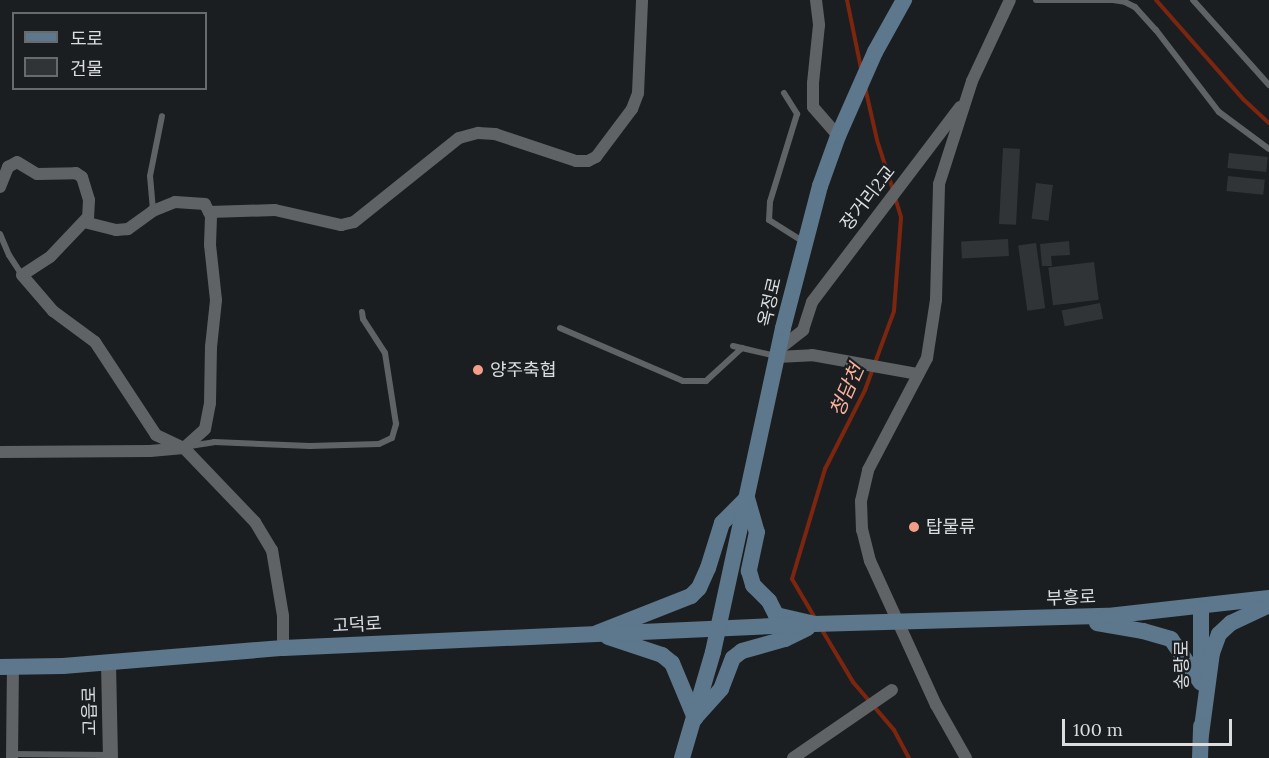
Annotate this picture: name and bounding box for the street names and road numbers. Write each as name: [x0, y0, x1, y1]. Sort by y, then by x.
street label: 장거리2교: [836, 161, 900, 235]
street label: 옥정로: [754, 275, 786, 329]
street label: 부흥로: [1046, 586, 1096, 610]
street label: 고덕로: [332, 613, 382, 637]
street label: 송랑로: [1171, 640, 1193, 690]
street label: 고읍로: [79, 686, 101, 736]

